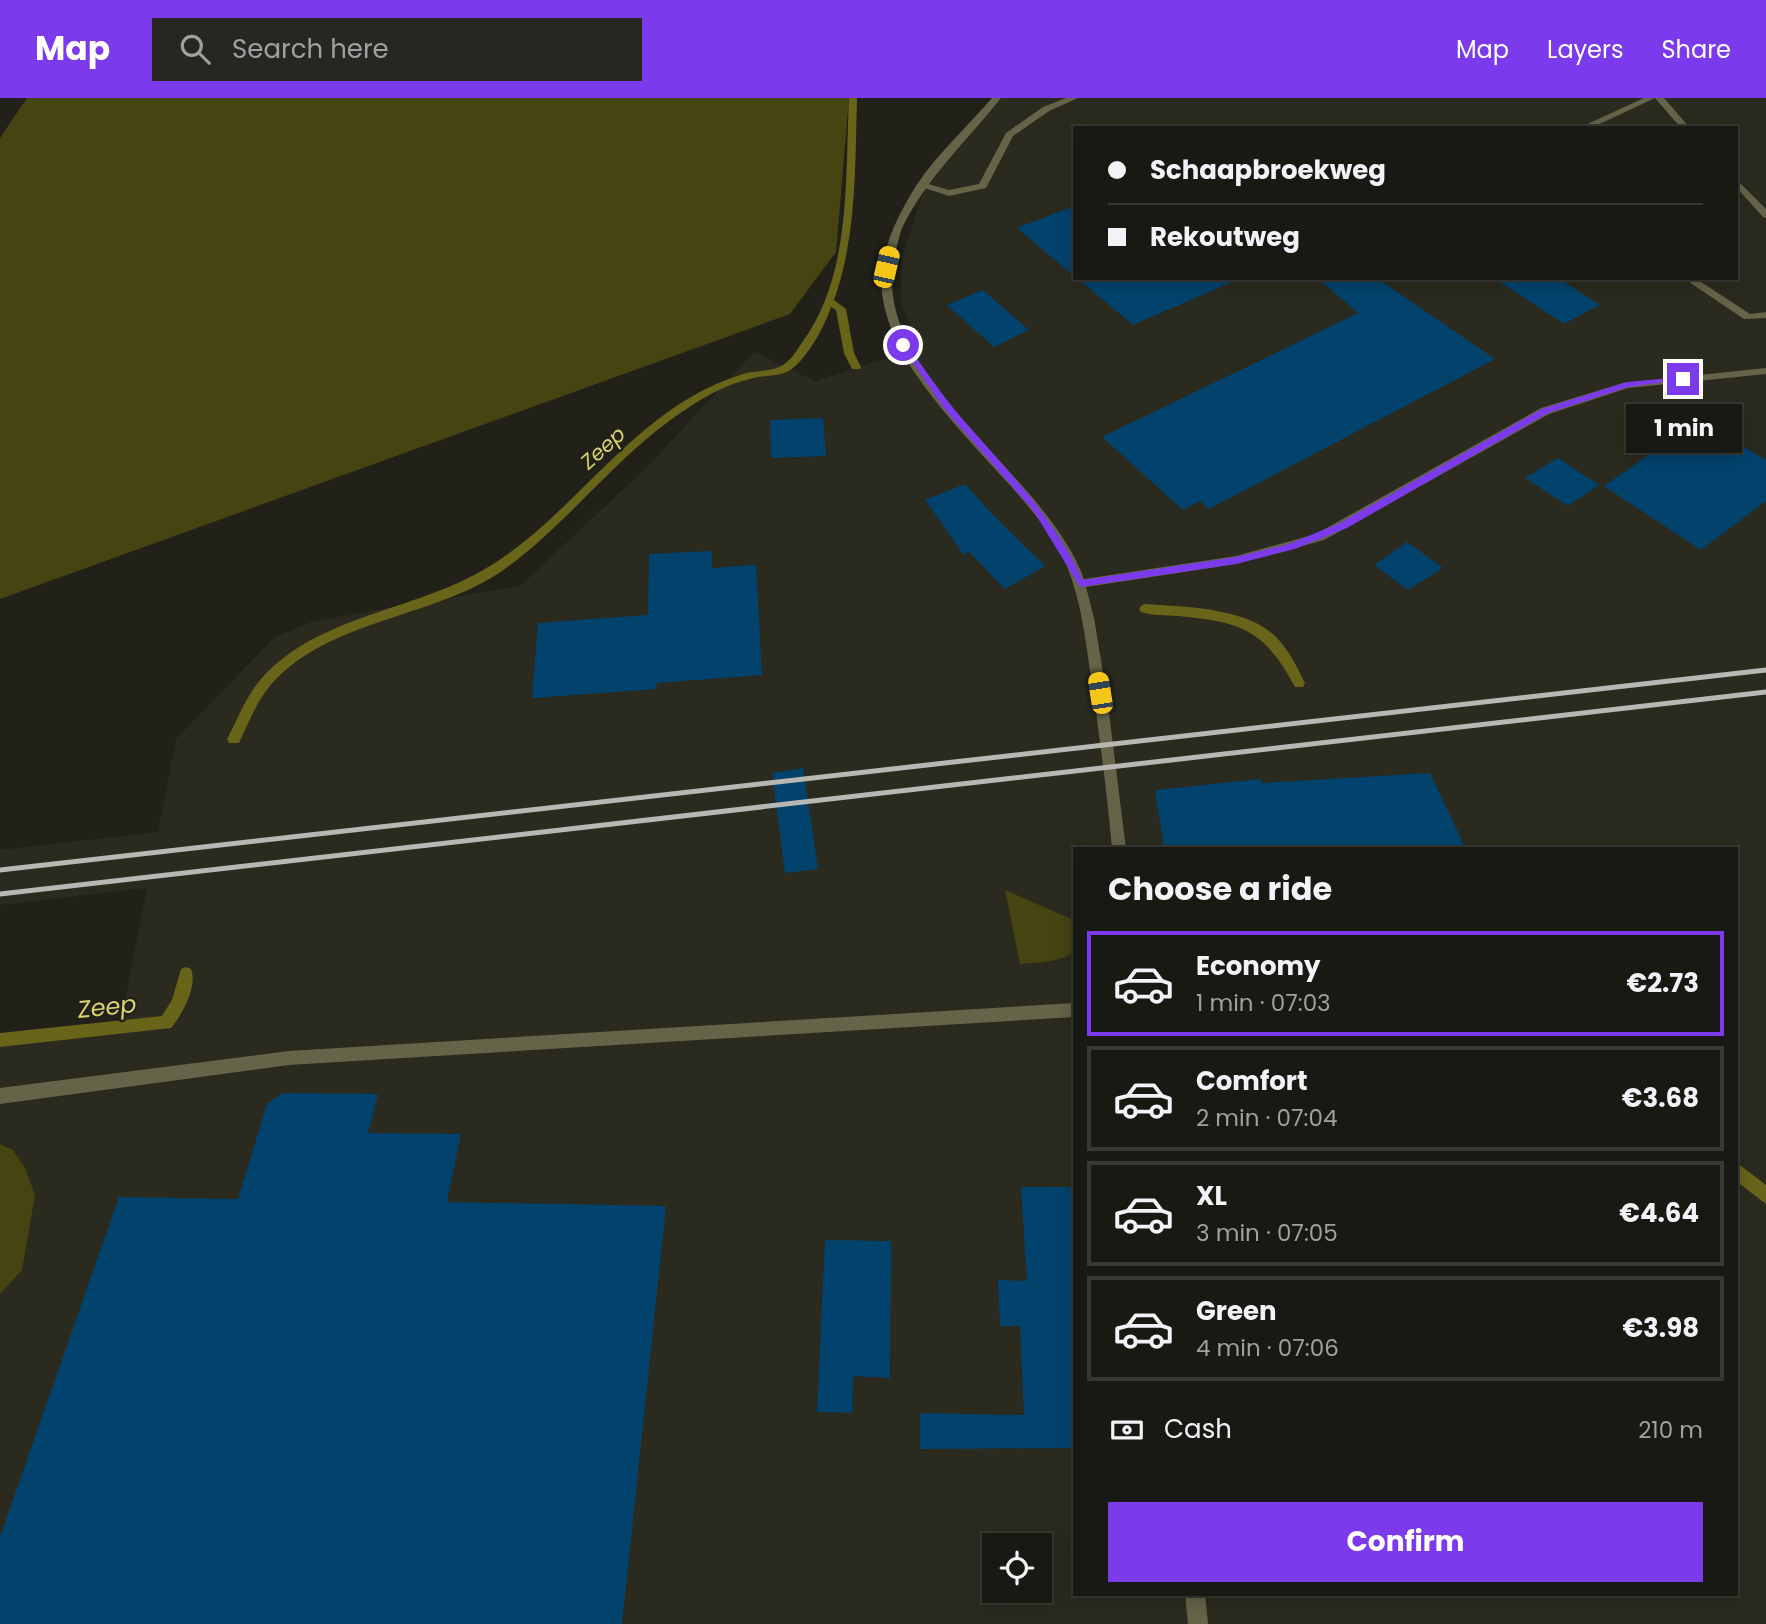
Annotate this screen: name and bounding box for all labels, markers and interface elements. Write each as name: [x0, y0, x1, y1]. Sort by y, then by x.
search box: [152, 18, 642, 81]
text: Map: [35, 25, 110, 72]
icon: search: [176, 30, 214, 68]
text: Search here: [232, 31, 389, 67]
text: Map: [1456, 33, 1509, 66]
text: Layers: [1547, 33, 1623, 66]
text: Share: [1661, 33, 1731, 66]
text: Schaapbroekweg: [1150, 152, 1386, 188]
text: Rekoutweg: [1150, 219, 1300, 255]
car: [872, 244, 901, 290]
route start: [887, 329, 919, 361]
route end: [1667, 363, 1699, 395]
callout: 1 min: [1625, 404, 1741, 452]
text: 1 min: [1654, 412, 1714, 444]
water label: Zeep: [573, 420, 632, 476]
car: [1087, 671, 1114, 715]
text: Choose a ride: [1108, 866, 1332, 911]
text: Economy: [1196, 948, 1320, 984]
icon: car: [1112, 952, 1175, 1015]
text: €2.73: [1626, 965, 1699, 1001]
water label: Zeep: [75, 987, 138, 1026]
text: 1 min · 07:03: [1196, 987, 1331, 1019]
text: Comfort: [1196, 1063, 1308, 1099]
icon: car: [1112, 1067, 1175, 1130]
text: €3.68: [1622, 1080, 1699, 1116]
text: 2 min · 07:04: [1196, 1102, 1337, 1134]
text: XL: [1196, 1178, 1227, 1214]
icon: car: [1112, 1182, 1175, 1245]
text: €4.64: [1619, 1195, 1699, 1231]
text: 3 min · 07:05: [1196, 1217, 1338, 1249]
text: Green: [1196, 1293, 1277, 1329]
icon: car: [1112, 1297, 1175, 1360]
text: €3.98: [1622, 1310, 1699, 1346]
text: 4 min · 07:06: [1196, 1332, 1339, 1364]
icon: cash: [1108, 1411, 1146, 1449]
text: Cash: [1164, 1411, 1232, 1447]
text: 210 m: [1638, 1414, 1703, 1446]
button: Confirm: [1108, 1502, 1703, 1582]
map controls: [982, 1533, 1052, 1603]
button: locate: [982, 1533, 1052, 1603]

